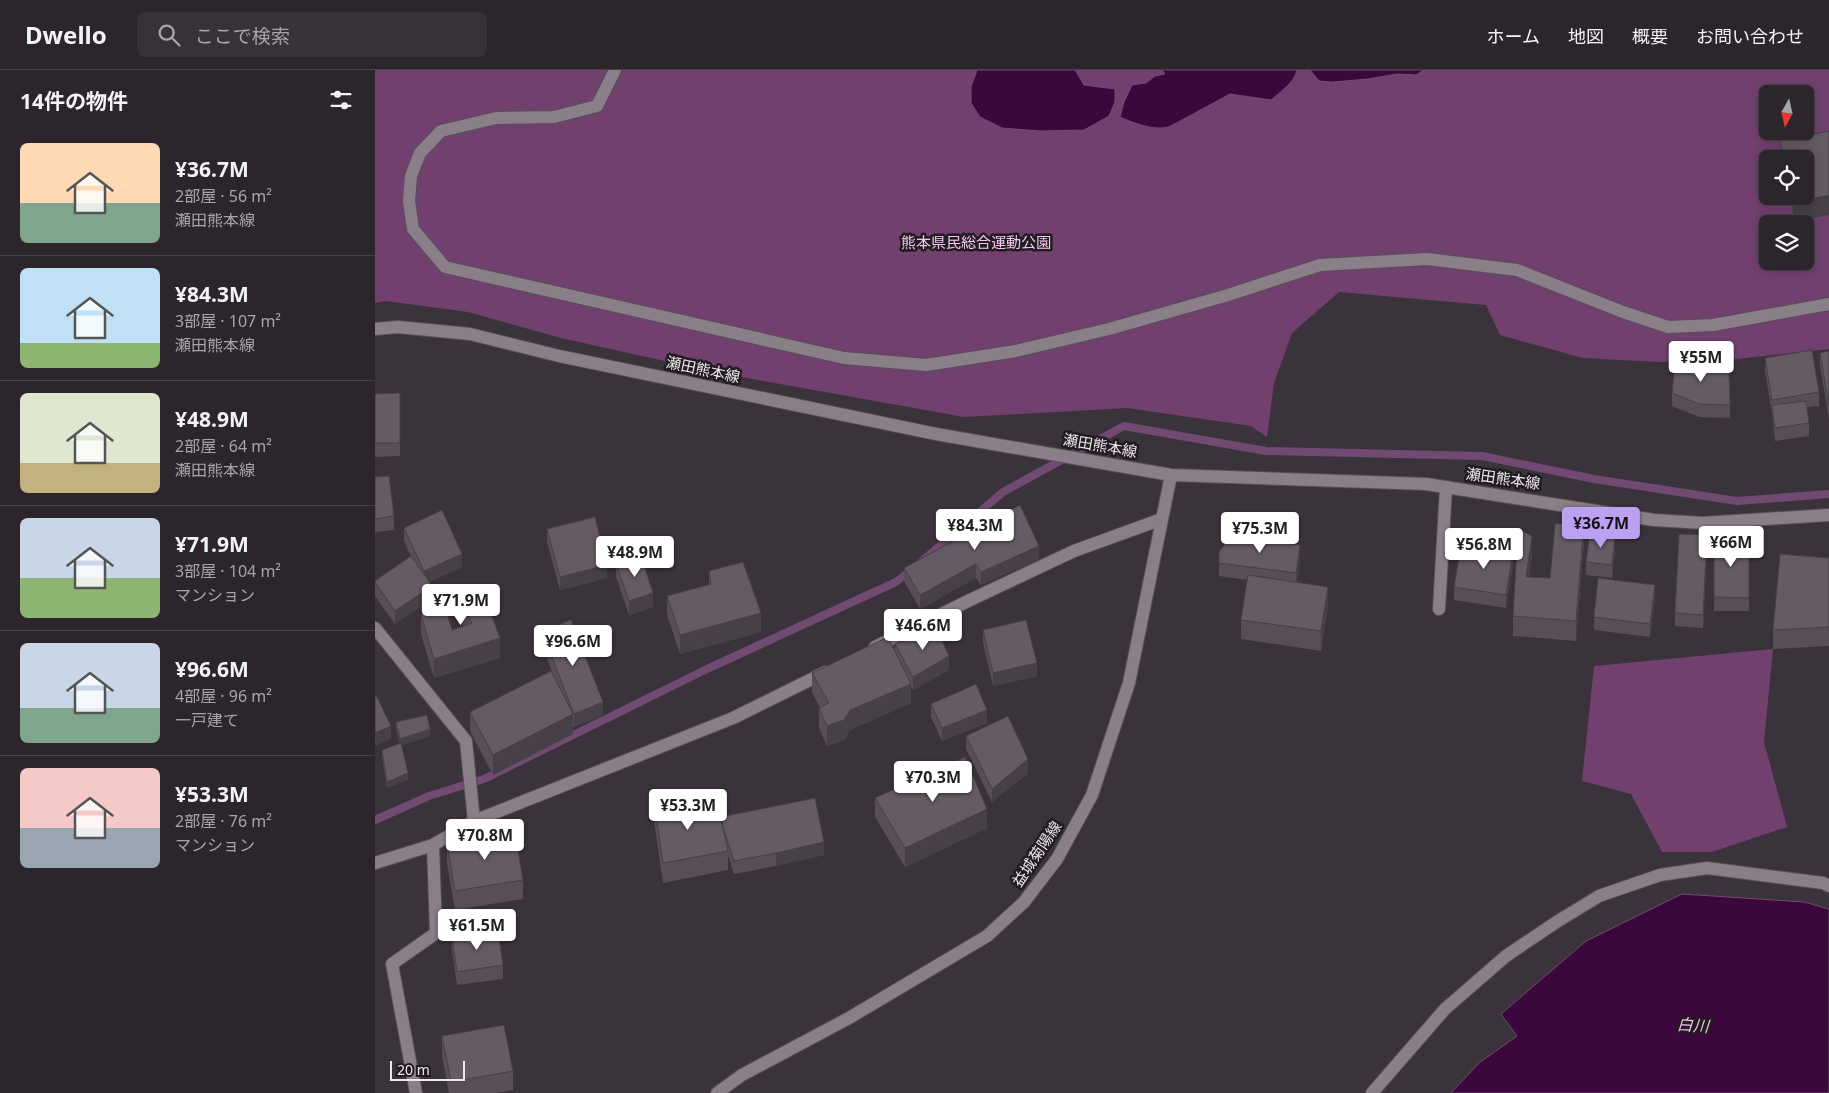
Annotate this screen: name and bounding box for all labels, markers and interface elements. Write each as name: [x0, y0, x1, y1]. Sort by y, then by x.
search box: [137, 12, 487, 57]
text: Dwello: [25, 18, 107, 51]
icon: search: [155, 21, 183, 49]
text: ここで検索: [195, 23, 290, 49]
text: ホーム: [1487, 24, 1540, 48]
text: 地図: [1568, 24, 1604, 48]
text: 概要: [1632, 24, 1668, 48]
text: お問い合わせ: [1696, 24, 1804, 48]
north arrow: [1759, 85, 1814, 140]
map controls: [1759, 85, 1814, 270]
icon: filters: [327, 86, 355, 114]
text: 14件の物件: [20, 87, 128, 115]
button: locate: [1759, 150, 1814, 205]
text: ¥36.7M: [175, 155, 249, 183]
icon: home: [60, 163, 120, 223]
text: 2部屋 · 56 m²: [175, 185, 272, 207]
text: 瀬田熊本線: [175, 209, 255, 231]
button: layers: [1759, 215, 1814, 270]
park label: 熊本県民総合運動公園: [901, 232, 1051, 252]
text: ¥84.3M: [175, 280, 249, 308]
icon: home: [60, 288, 120, 348]
text: 3部屋 · 107 m²: [175, 310, 281, 332]
text: 瀬田熊本線: [175, 334, 255, 356]
pin: ¥55M: [1671, 340, 1731, 383]
text: ¥55M: [1680, 346, 1722, 368]
street label: 瀬田熊本線: [664, 351, 742, 387]
text: ¥48.9M: [175, 405, 249, 433]
icon: home: [60, 413, 120, 473]
street label: 瀬田熊本線: [1061, 429, 1139, 461]
text: 2部屋 · 64 m²: [175, 435, 272, 457]
text: 瀬田熊本線: [175, 459, 255, 481]
street label: 瀬田熊本線: [1465, 463, 1542, 493]
pin: ¥36.7M: [1560, 506, 1642, 549]
pin: ¥84.3M: [934, 508, 1016, 551]
pin: ¥75.3M: [1219, 512, 1301, 554]
text: ¥36.7M: [1573, 512, 1629, 534]
text: ¥84.3M: [947, 514, 1003, 536]
text: ¥75.3M: [1232, 517, 1288, 539]
pin: ¥66M: [1701, 526, 1761, 568]
pin: ¥56.8M: [1443, 528, 1525, 570]
text: ¥71.9M: [175, 530, 249, 558]
text: ¥66M: [1710, 531, 1752, 553]
text: ¥56.8M: [1456, 533, 1512, 555]
pin: ¥48.9M: [594, 536, 676, 578]
icon: home: [60, 538, 120, 598]
text: ¥48.9M: [607, 541, 663, 563]
text: 3部屋 · 104 m²: [175, 560, 281, 582]
text: マンション: [175, 584, 255, 606]
pin: ¥71.9M: [420, 584, 502, 626]
text: ¥71.9M: [433, 589, 489, 611]
pin: ¥46.6M: [882, 608, 964, 651]
text: ¥46.6M: [895, 614, 951, 636]
pin: ¥96.6M: [532, 624, 614, 667]
text: ¥96.6M: [545, 630, 601, 652]
text: ¥96.6M: [175, 655, 249, 683]
icon: home: [60, 663, 120, 723]
text: 4部屋 · 96 m²: [175, 685, 272, 707]
text: 一戸建て: [175, 709, 239, 731]
pin: ¥70.3M: [892, 760, 974, 803]
text: ¥70.3M: [905, 766, 961, 788]
text: ¥53.3M: [175, 780, 249, 808]
icon: home: [60, 788, 120, 848]
pin: ¥53.3M: [647, 788, 729, 831]
text: ¥53.3M: [660, 794, 716, 816]
text: 2部屋 · 76 m²: [175, 810, 272, 832]
street label: 益城菊陽線: [1007, 817, 1065, 890]
pin: ¥70.8M: [444, 818, 526, 861]
text: ¥70.8M: [457, 824, 513, 846]
text: マンション: [175, 834, 255, 856]
pin: ¥61.5M: [436, 908, 518, 951]
text: ¥61.5M: [449, 914, 505, 936]
water label: 白川: [1676, 1013, 1712, 1037]
scale bar: [390, 1058, 465, 1081]
text: 20 m: [397, 1060, 430, 1079]

